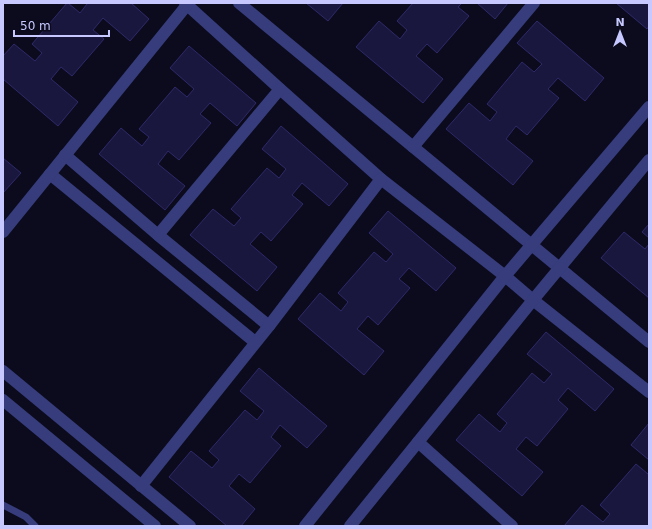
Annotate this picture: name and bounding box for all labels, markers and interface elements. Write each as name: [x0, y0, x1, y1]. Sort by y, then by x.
scale bar: [14, 12, 109, 38]
north arrow: [600, 12, 640, 52]
text: N: [615, 16, 625, 29]
text: 50 m: [20, 19, 51, 33]

